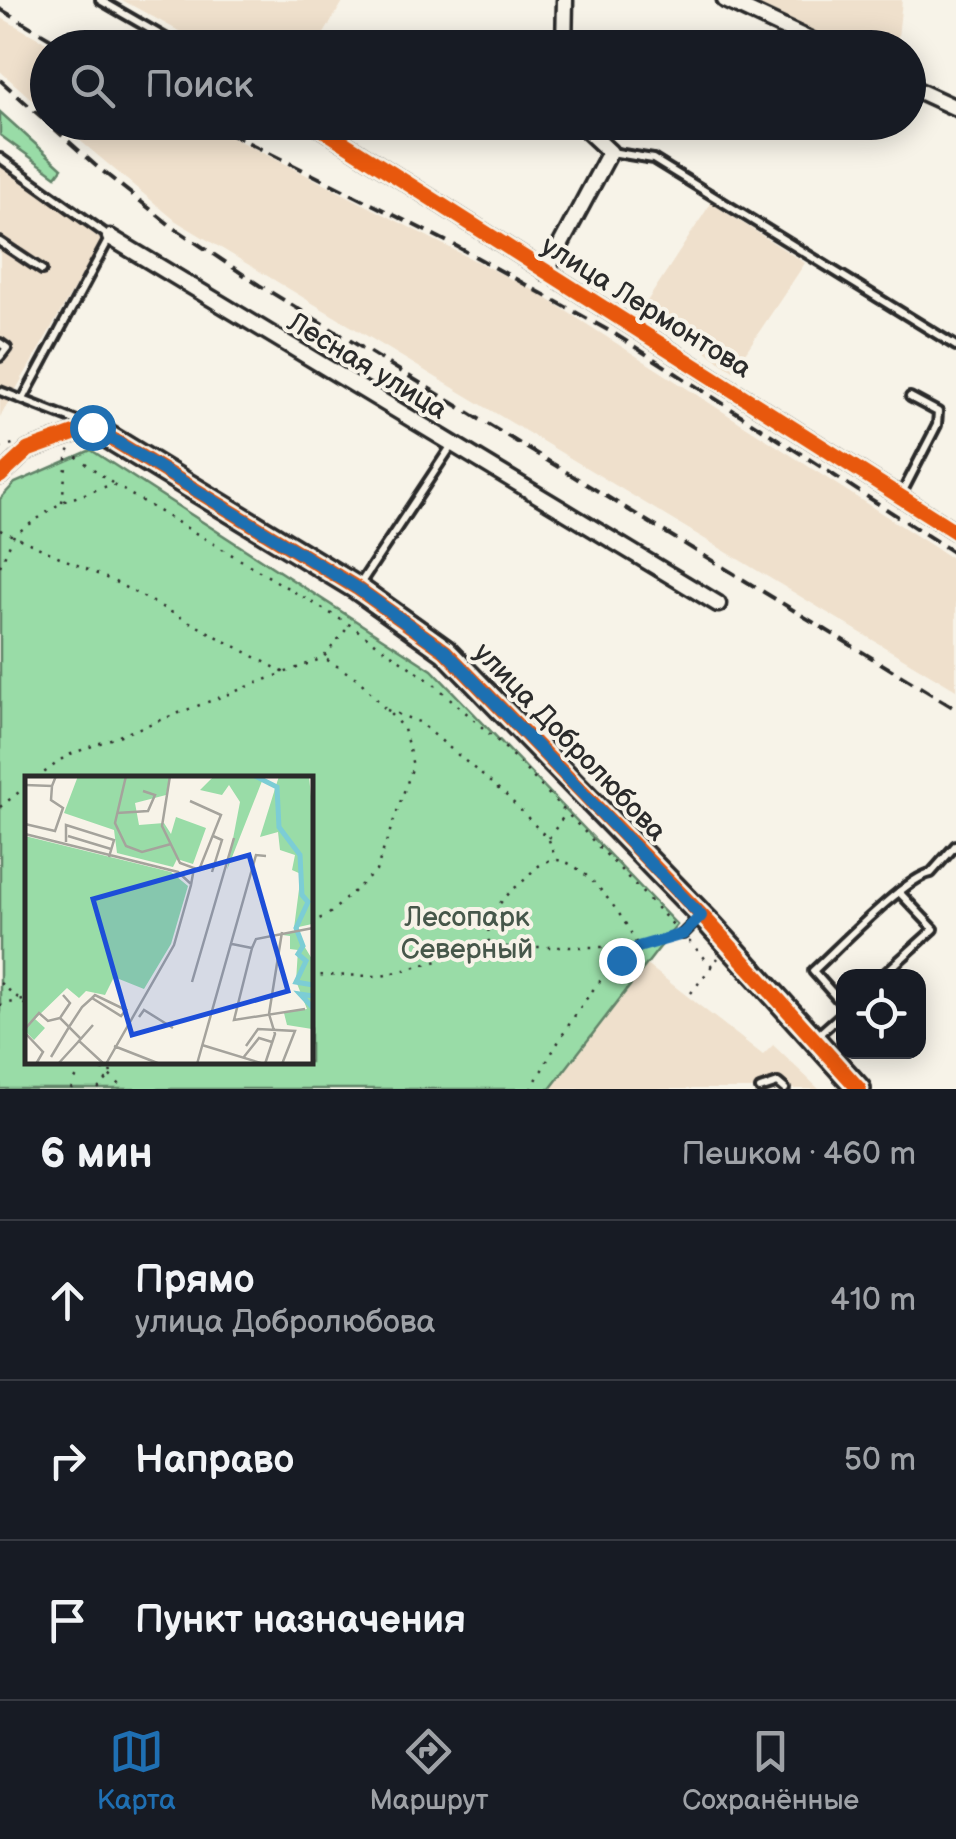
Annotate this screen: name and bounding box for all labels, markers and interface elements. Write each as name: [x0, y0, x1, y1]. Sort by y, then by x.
search box: [30, 30, 926, 140]
icon: search: [65, 58, 120, 113]
text: Поиск: [145, 63, 253, 108]
street label: улица Лермонтова: [535, 229, 758, 385]
street label: Лесная улица: [281, 305, 453, 427]
route start: [70, 405, 116, 451]
street label: улица Добролюбова: [467, 636, 673, 848]
inset map: [25, 776, 312, 1064]
park label: Лесопарк Северный: [401, 901, 533, 966]
route end: [599, 938, 645, 984]
map controls: [836, 969, 926, 1059]
button: locate: [836, 969, 926, 1059]
text: 6 мин: [40, 1129, 153, 1180]
text: Пешком · 460 m: [681, 1135, 916, 1174]
text: Прямо: [135, 1258, 254, 1303]
icon: ahead: [40, 1273, 95, 1328]
text: 410 m: [830, 1281, 916, 1320]
text: улица Добролюбова: [135, 1303, 435, 1342]
icon: right: [40, 1433, 95, 1488]
text: Направо: [135, 1438, 294, 1483]
text: 50 m: [844, 1441, 916, 1480]
icon: arrive: [40, 1593, 95, 1648]
text: Пункт назначения: [135, 1598, 466, 1643]
tab: Карта: [97, 1724, 176, 1817]
tab: Маршрут: [369, 1724, 489, 1817]
tab: Сохранённые: [682, 1724, 859, 1817]

